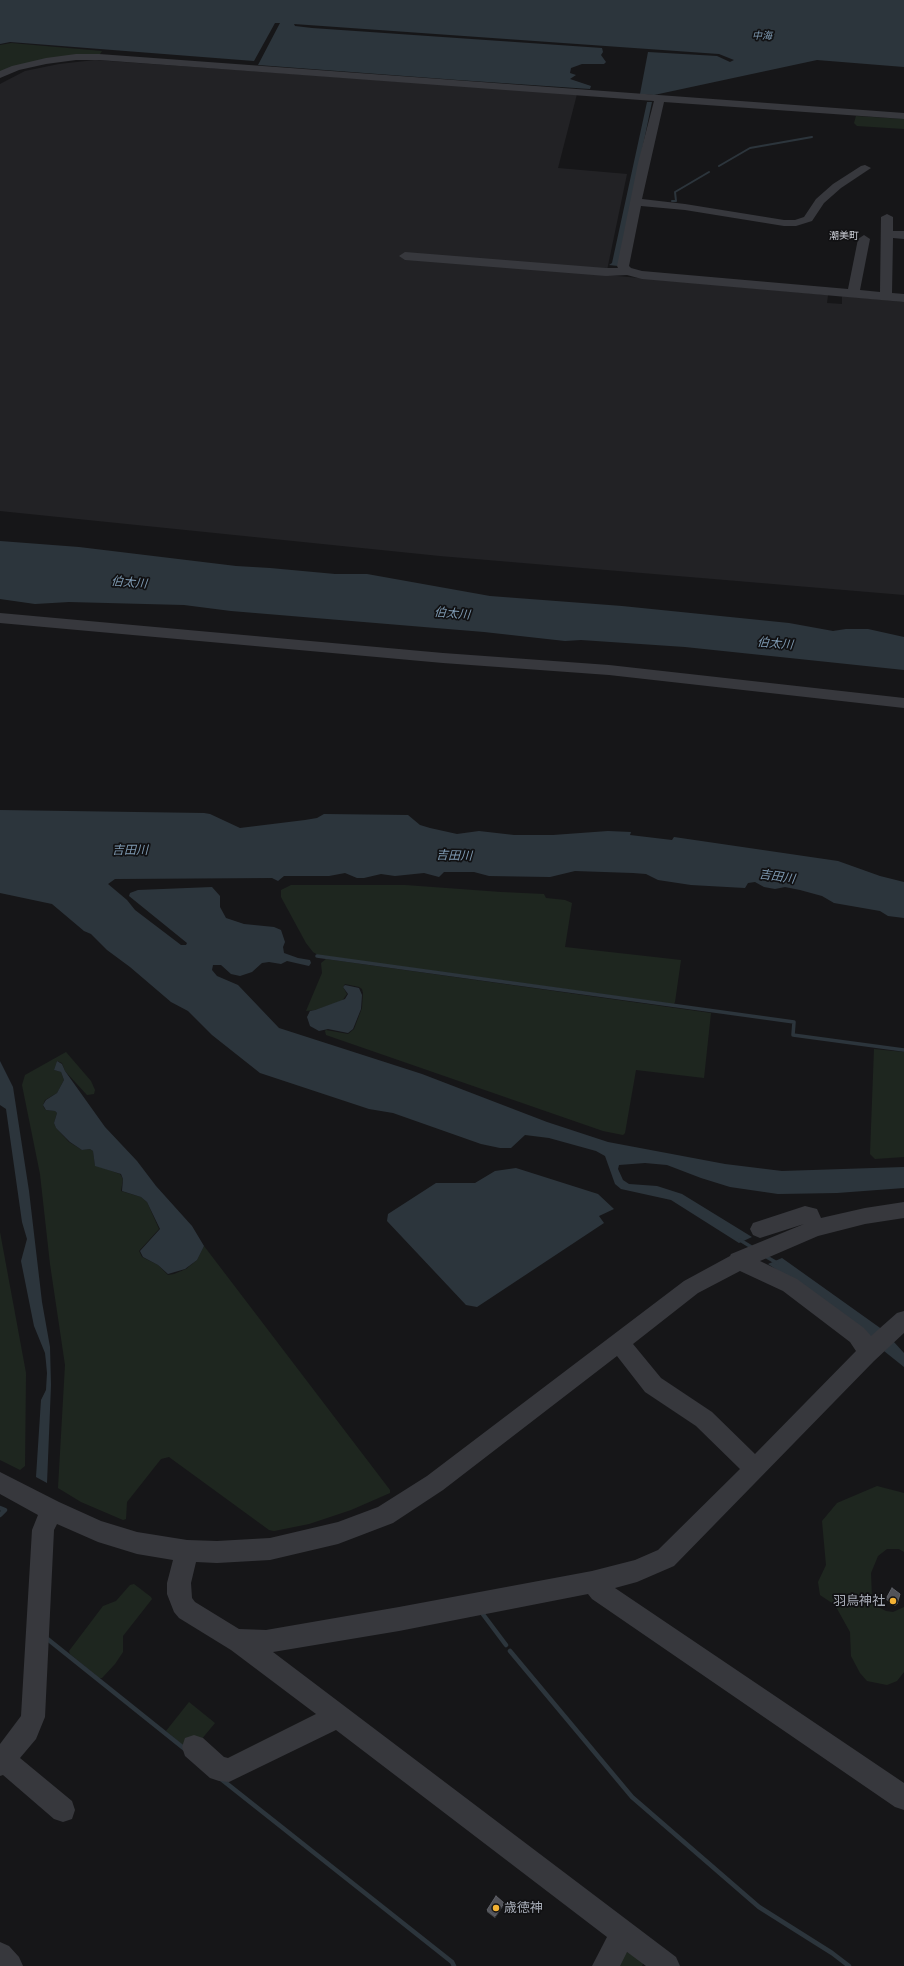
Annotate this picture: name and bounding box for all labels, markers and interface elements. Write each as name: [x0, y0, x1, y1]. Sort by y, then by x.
water label: 中海: [752, 30, 772, 42]
district label: 潮美町: [829, 230, 859, 242]
water label: 伯太川: [110, 574, 148, 592]
water label: 伯太川: [433, 605, 471, 623]
water label: 伯太川: [756, 635, 794, 653]
water label: 吉田川: [112, 844, 148, 858]
water label: 吉田川: [436, 848, 472, 864]
water label: 吉田川: [758, 867, 796, 887]
place label: 羽鳥神社: [833, 1593, 885, 1609]
marker: 羽鳥神社: [888, 1596, 898, 1606]
place label: 歳徳神: [504, 1900, 543, 1916]
marker: 歳徳神: [491, 1903, 501, 1913]

